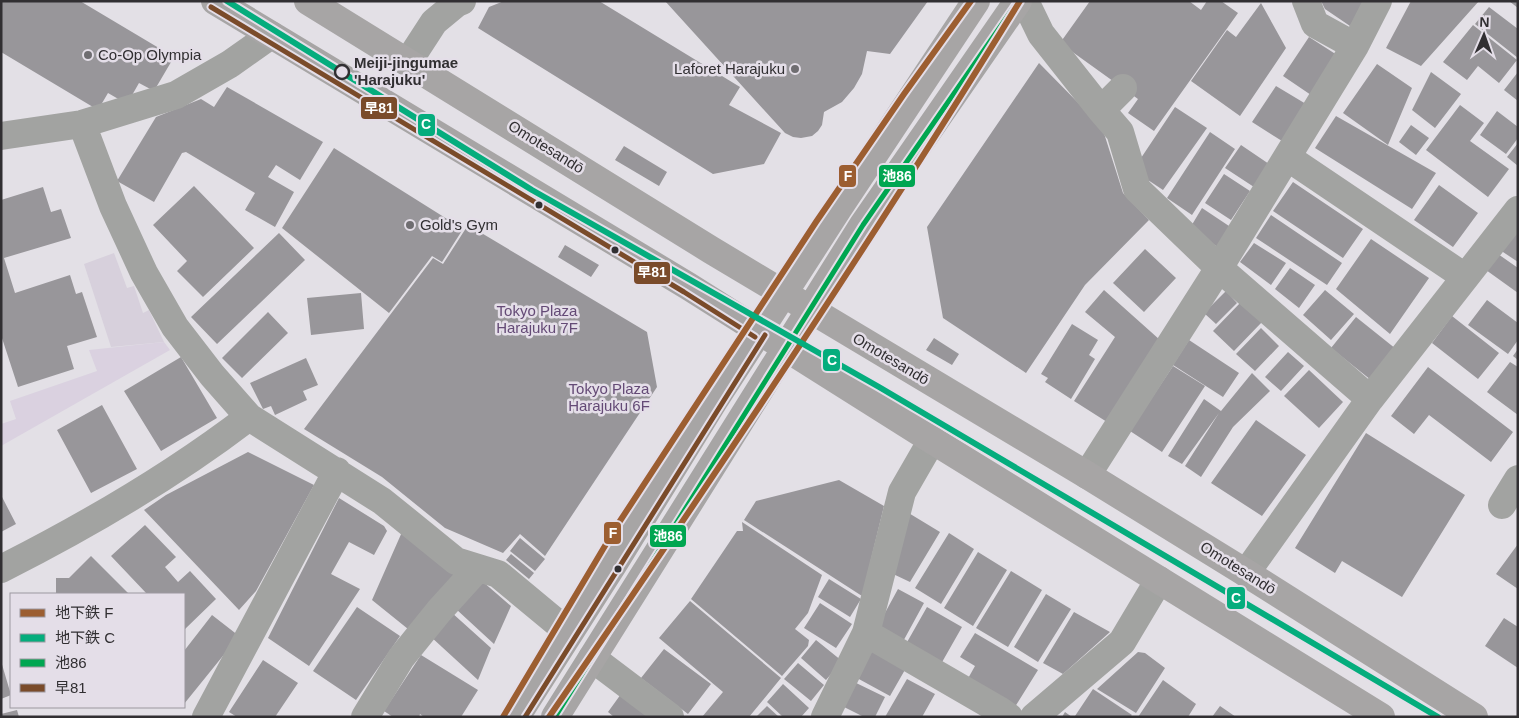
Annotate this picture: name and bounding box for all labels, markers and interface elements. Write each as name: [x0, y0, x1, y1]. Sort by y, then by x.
north arrow: [1459, 10, 1509, 60]
text: N: [1479, 14, 1490, 30]
place label: Co-Op Olympia: [98, 46, 202, 63]
marker: Co-Op Olympia: [82, 49, 94, 61]
place label: Meiji-jingumae 'Harajuku': [354, 54, 458, 88]
place label: Laforet Harajuku: [674, 60, 785, 77]
marker: Laforet Harajuku: [789, 63, 801, 75]
marker: Meiji-jingumae 'Harajuku': [334, 64, 350, 80]
line badge: 早81: [360, 96, 398, 120]
text: 早81: [364, 100, 394, 116]
line badge: C: [417, 113, 436, 137]
text: C: [421, 116, 431, 132]
street label: Omotesandō: [505, 117, 587, 177]
line badge: F: [838, 164, 857, 188]
line badge: 池86: [878, 164, 916, 188]
text: F: [844, 168, 853, 184]
text: 池86: [882, 168, 912, 184]
unlabelled marker: [534, 200, 544, 210]
place label: Gold's Gym: [420, 216, 498, 233]
marker: Gold's Gym: [404, 219, 416, 231]
unlabelled marker: [610, 245, 620, 255]
line badge: 早81: [633, 261, 671, 285]
text: 早81: [637, 264, 667, 280]
park label: Tokyo Plaza Harajuku 7F: [496, 302, 578, 336]
street label: Omotesandō: [850, 329, 932, 388]
line badge: C: [822, 348, 841, 372]
text: C: [827, 352, 837, 368]
park label: Tokyo Plaza Harajuku 6F: [568, 380, 650, 414]
line badge: F: [603, 521, 622, 545]
line badge: 池86: [649, 524, 687, 548]
text: F: [609, 525, 618, 541]
text: 池86: [653, 528, 683, 544]
street label: Omotesandō: [1197, 538, 1279, 598]
unlabelled marker: [613, 564, 623, 574]
line badge: C: [1226, 586, 1246, 610]
text: C: [1231, 590, 1241, 606]
legend: [10, 593, 185, 708]
text: 地下鉄 F: [55, 604, 113, 621]
text: 地下鉄 C: [55, 629, 115, 646]
text: 池86: [55, 654, 87, 671]
text: 早81: [55, 679, 87, 696]

